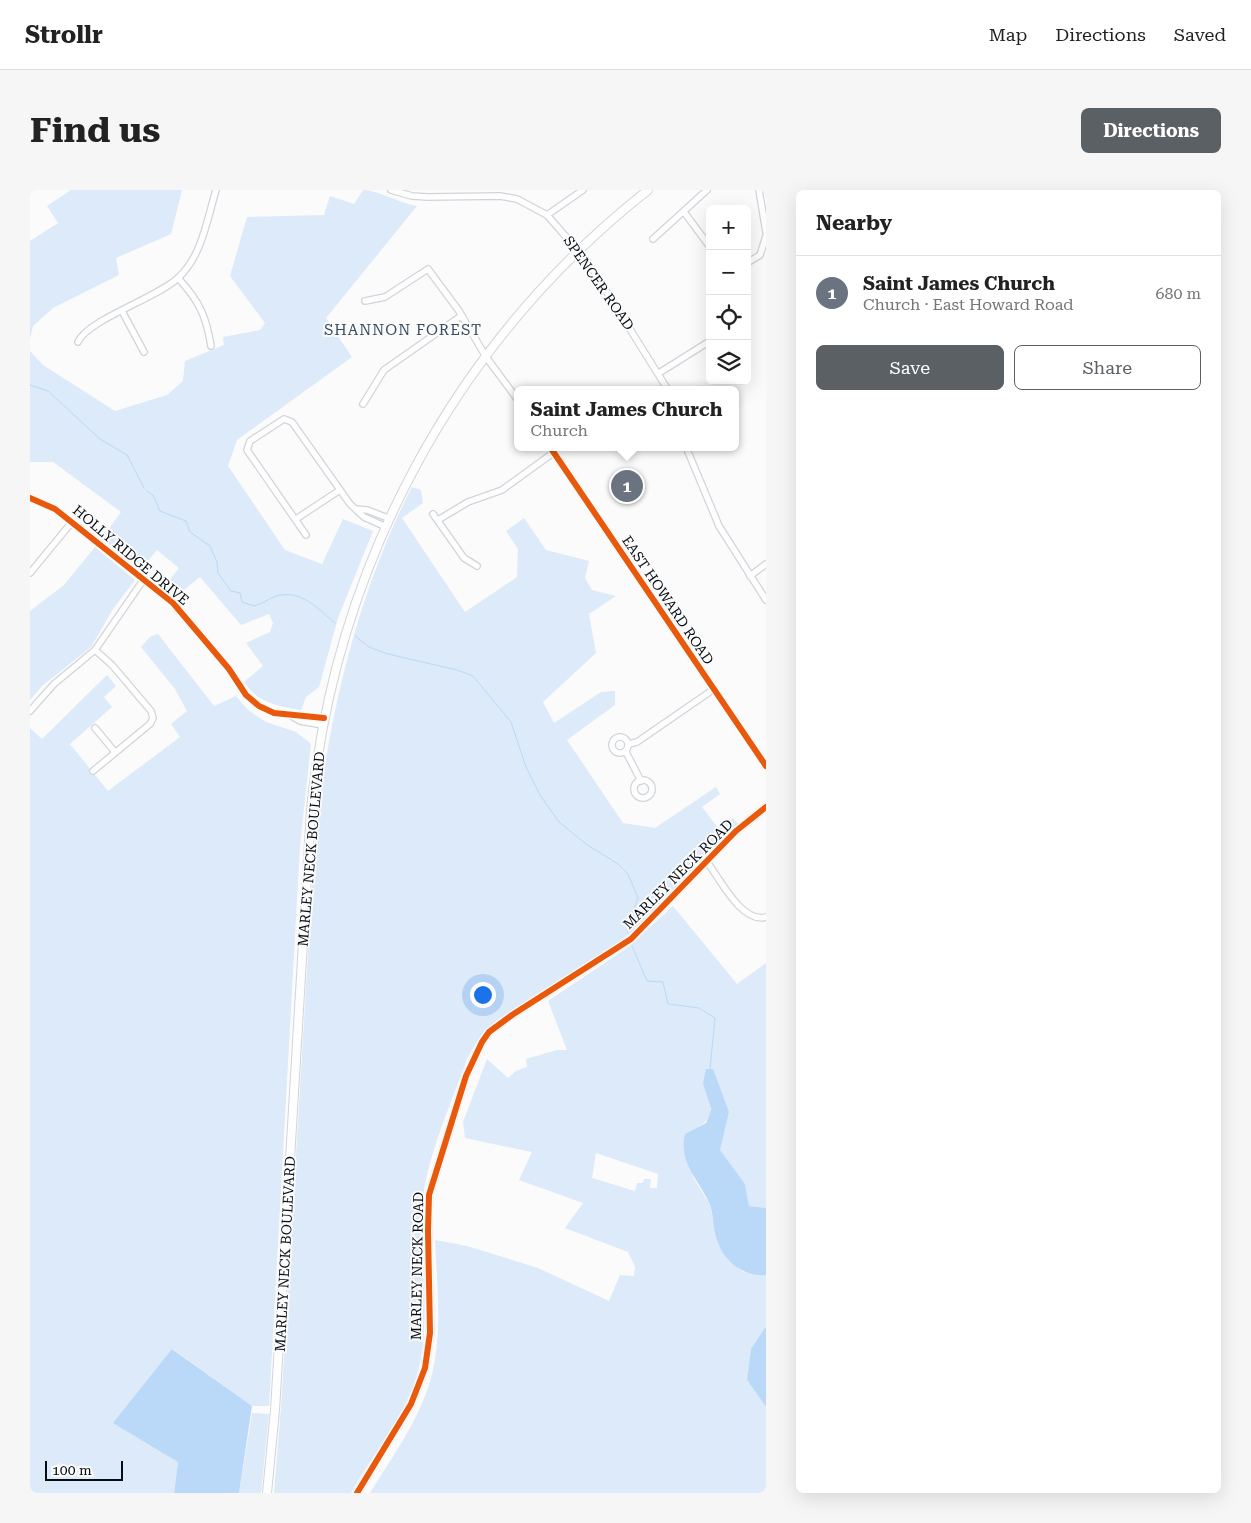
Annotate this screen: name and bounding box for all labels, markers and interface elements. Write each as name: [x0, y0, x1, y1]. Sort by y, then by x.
text: Strollr: [25, 21, 103, 49]
text: Map: [989, 24, 1027, 45]
text: Directions: [1055, 24, 1146, 45]
text: Saved: [1174, 24, 1226, 45]
button: Directions: [1081, 108, 1221, 153]
text: Find us: [30, 110, 160, 151]
map controls: [706, 205, 751, 385]
button: +: [706, 205, 751, 250]
text: Nearby: [816, 211, 892, 235]
street label: SPENCER ROAD: [561, 233, 638, 333]
button: −: [706, 250, 751, 295]
text: Saint James Church: [863, 272, 1055, 295]
text: 1: [828, 284, 836, 303]
text: 680 m: [1155, 284, 1201, 303]
button: locate: [706, 295, 751, 340]
text: Church · East Howard Road: [863, 295, 1073, 314]
district label: SHANNON FOREST: [324, 321, 482, 339]
button: layers: [706, 340, 751, 385]
button: Save: [816, 345, 1004, 390]
button: Share: [1014, 345, 1201, 390]
popup: [514, 386, 739, 451]
text: Saint James Church: [531, 398, 722, 421]
text: Church: [531, 421, 588, 440]
pin: 1: [611, 467, 643, 505]
street label: HOLLY RIDGE DRIVE: [70, 502, 192, 608]
street label: EAST HOWARD ROAD: [619, 533, 717, 668]
street label: MARLEY NECK BOULEVARD: [294, 751, 328, 947]
street label: MARLEY NECK ROAD: [620, 816, 736, 932]
your location: [470, 982, 496, 1008]
street label: MARLEY NECK BOULEVARD: [272, 1156, 298, 1352]
street label: MARLEY NECK ROAD: [408, 1192, 426, 1340]
scale bar: [45, 1458, 122, 1481]
text: 100 m: [52, 1462, 92, 1478]

